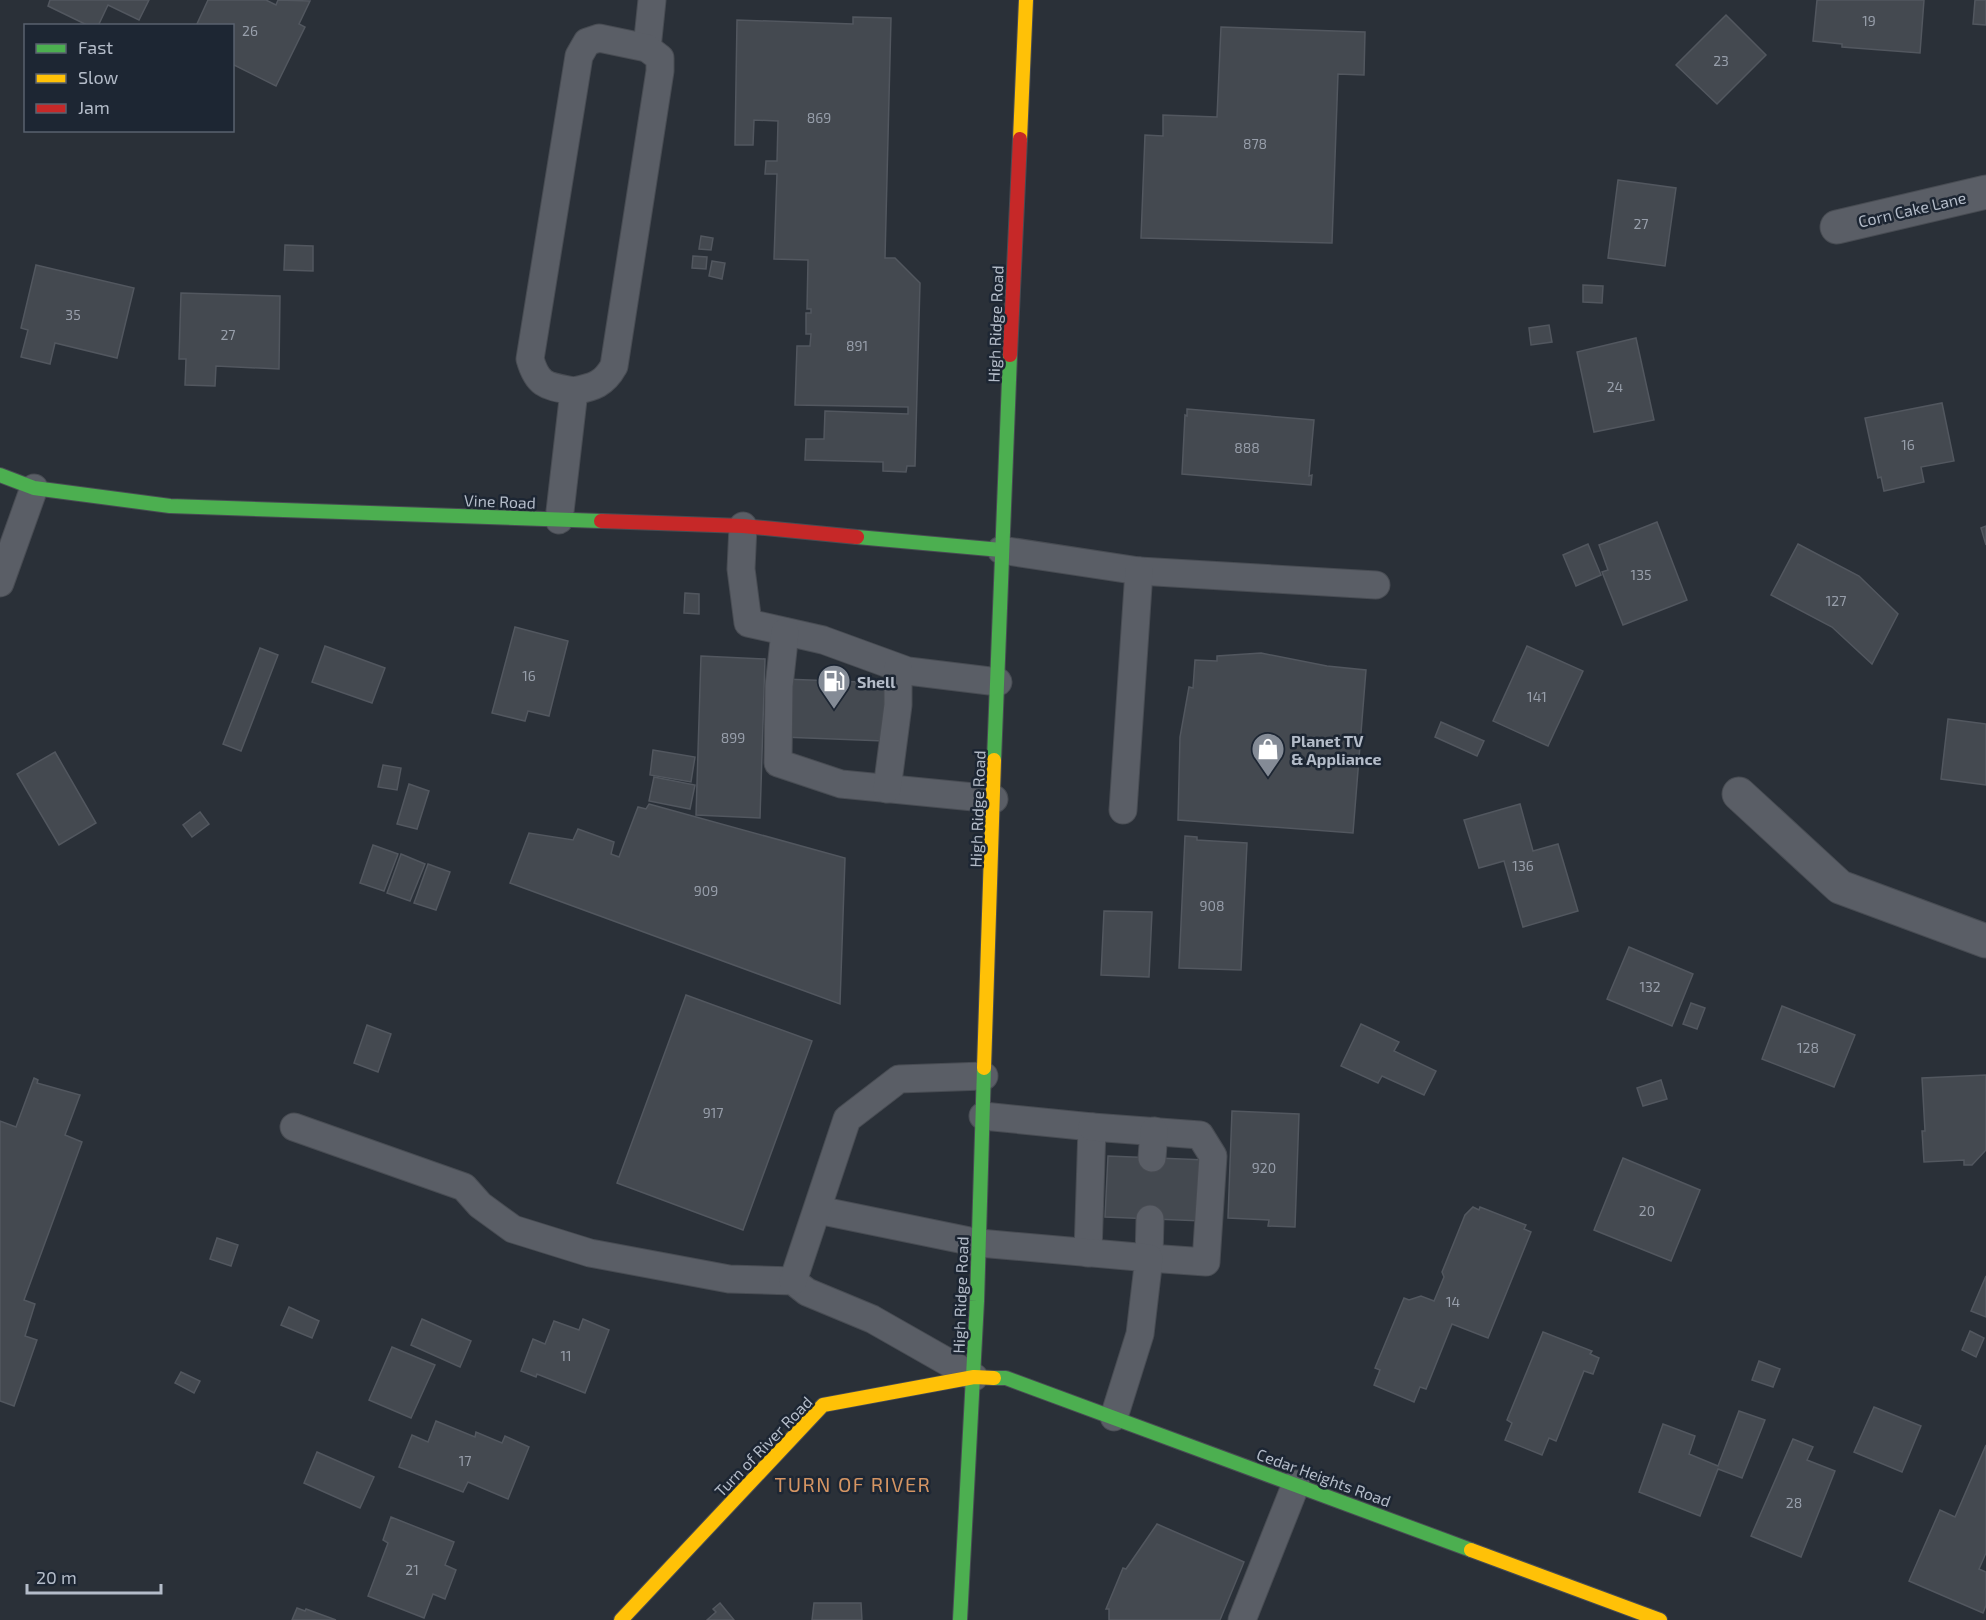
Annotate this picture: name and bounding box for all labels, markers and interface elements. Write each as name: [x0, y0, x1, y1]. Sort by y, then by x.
house number: 19: [1862, 12, 1876, 29]
house number: 26: [242, 22, 258, 39]
legend: [24, 24, 234, 132]
text: Fast: [78, 36, 113, 58]
house number: 23: [1713, 52, 1729, 69]
text: Slow: [78, 66, 119, 88]
text: Jam: [78, 96, 110, 118]
house number: 869: [807, 109, 831, 126]
house number: 878: [1243, 135, 1267, 152]
street label: Corn Cake Lane: [1856, 187, 1968, 231]
house number: 27: [1633, 215, 1649, 232]
street label: High Ridge Road: [983, 265, 1007, 383]
house number: 35: [65, 306, 81, 323]
house number: 27: [220, 326, 236, 343]
house number: 891: [846, 337, 868, 354]
house number: 24: [1607, 378, 1623, 395]
house number: 16: [1901, 436, 1915, 453]
house number: 888: [1234, 439, 1260, 456]
street label: Vine Road: [464, 490, 536, 512]
house number: 135: [1631, 566, 1651, 583]
house number: 127: [1826, 592, 1846, 609]
fuel station icon: Shell: [816, 663, 852, 710]
house number: 16: [522, 667, 536, 684]
place label: Shell: [857, 672, 896, 691]
house number: 141: [1527, 688, 1547, 705]
house number: 899: [721, 729, 745, 746]
shop icon: Planet TV & Appliance: [1250, 731, 1286, 778]
place label: Planet TV & Appliance: [1291, 731, 1381, 768]
street label: High Ridge Road: [965, 750, 989, 868]
house number: 136: [1512, 857, 1534, 874]
house number: 909: [694, 882, 718, 899]
house number: 908: [1200, 897, 1224, 914]
house number: 132: [1639, 978, 1661, 995]
house number: 128: [1797, 1039, 1819, 1056]
house number: 917: [703, 1104, 723, 1121]
house number: 920: [1252, 1159, 1276, 1176]
house number: 20: [1639, 1202, 1655, 1219]
street label: High Ridge Road: [948, 1236, 972, 1354]
house number: 14: [1446, 1293, 1460, 1310]
house number: 11: [560, 1347, 572, 1364]
street label: Turn of River Road: [710, 1392, 816, 1500]
street label: Cedar Heights Road: [1254, 1444, 1394, 1510]
house number: 17: [459, 1452, 471, 1469]
district label: TURN OF RIVER: [775, 1472, 931, 1496]
house number: 28: [1786, 1494, 1802, 1511]
scale bar: [27, 1557, 160, 1595]
house number: 21: [405, 1561, 419, 1578]
text: 20 m: [36, 1566, 77, 1588]

